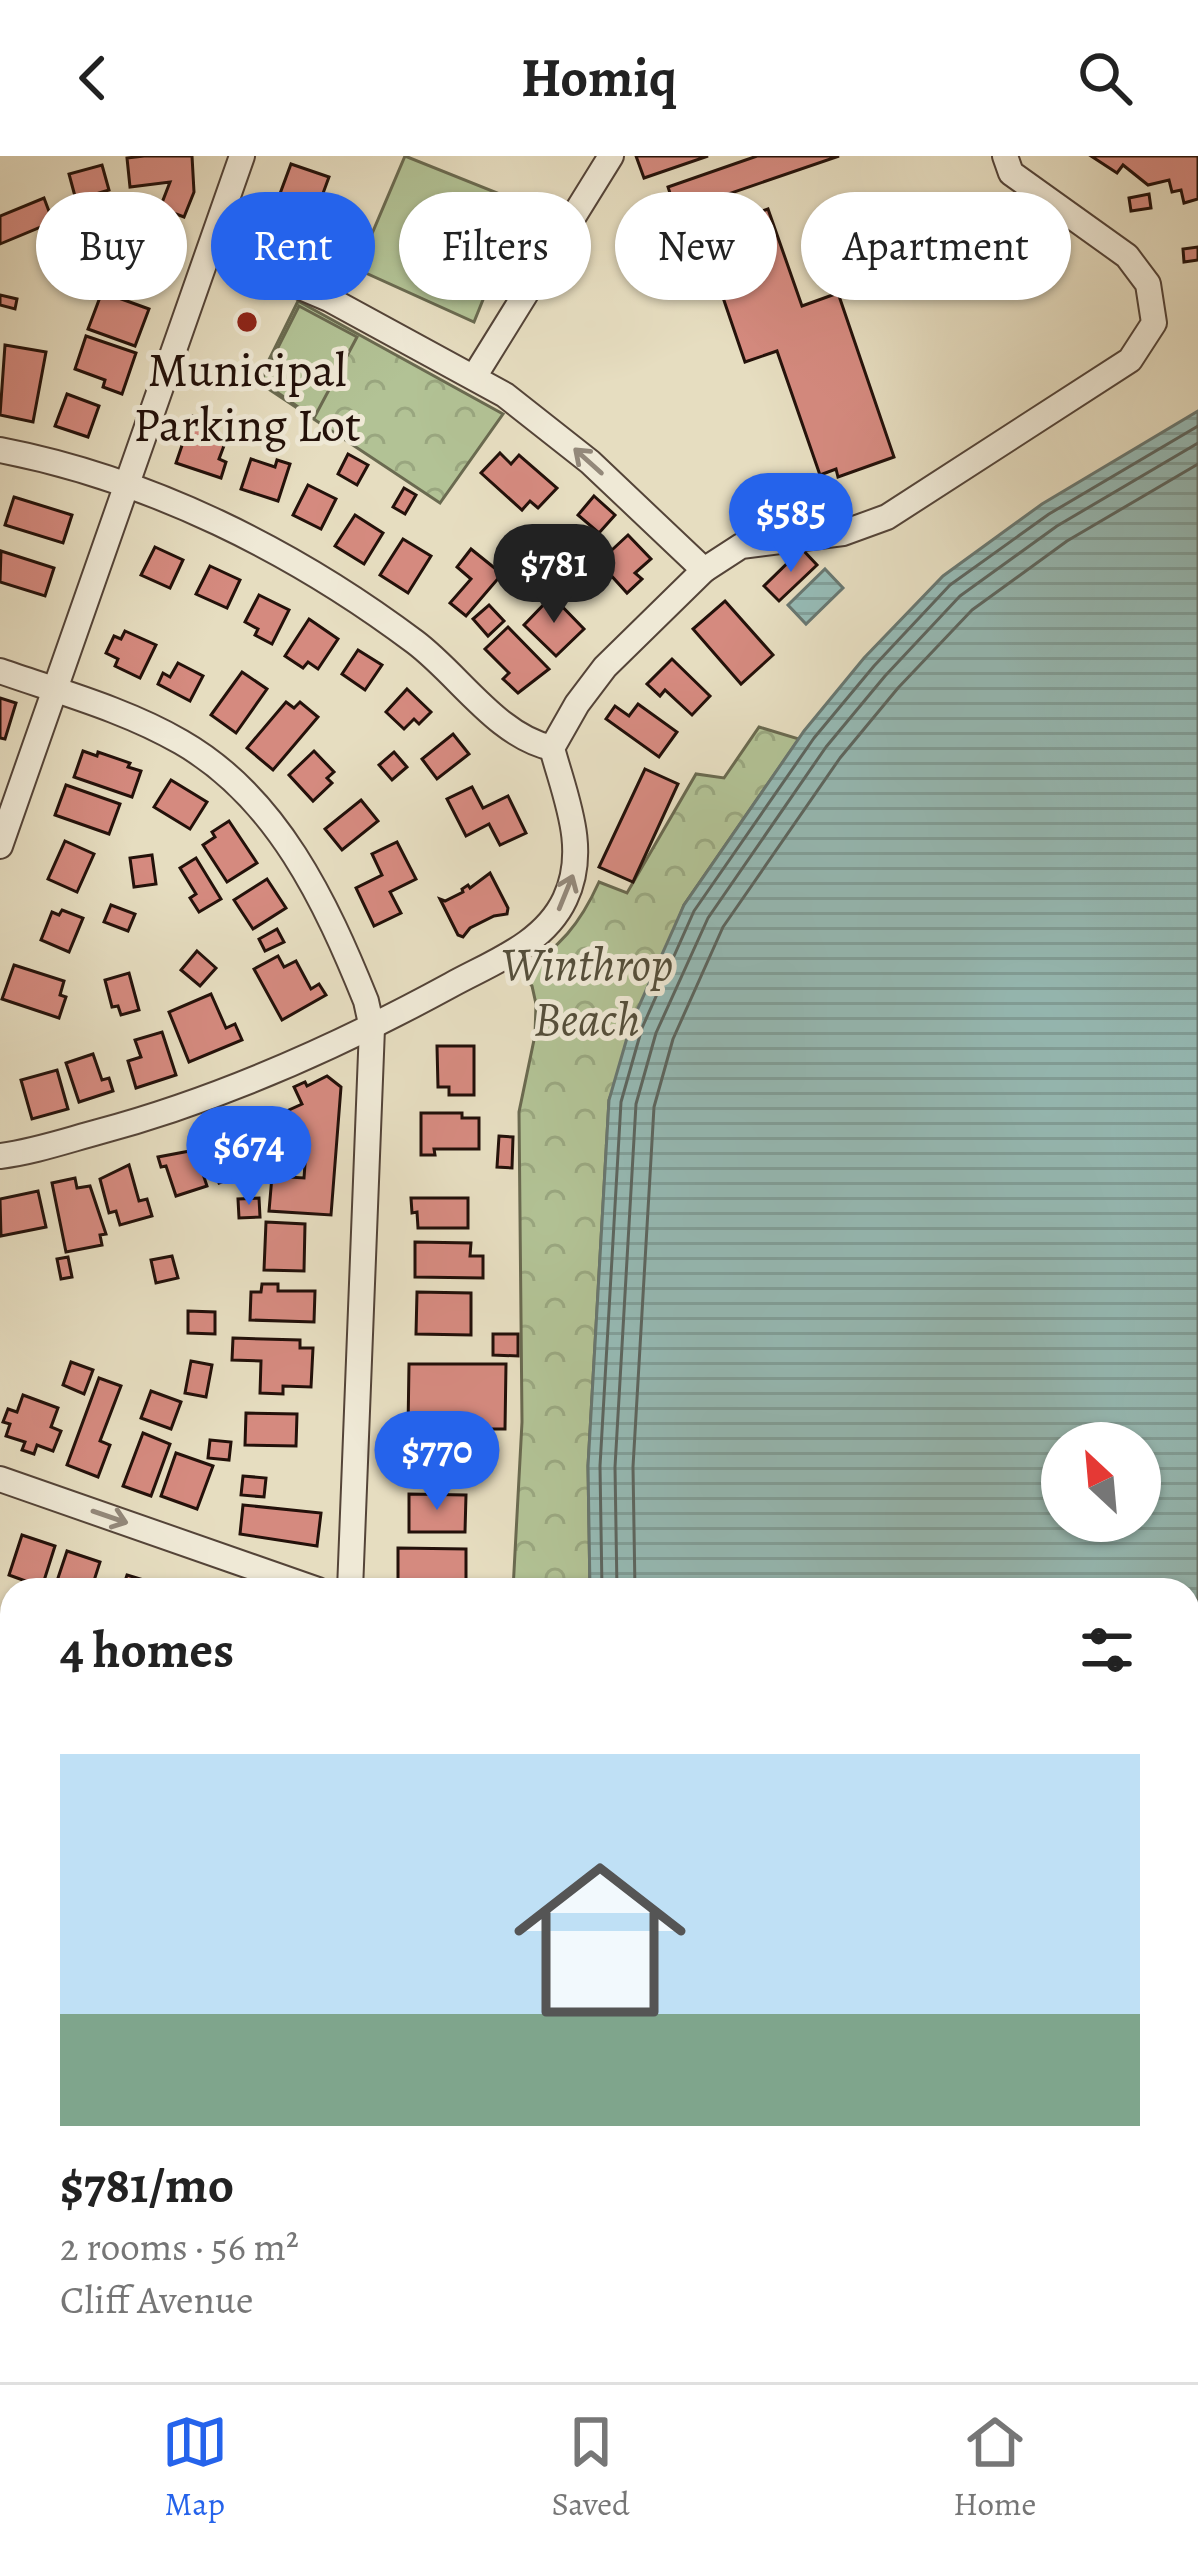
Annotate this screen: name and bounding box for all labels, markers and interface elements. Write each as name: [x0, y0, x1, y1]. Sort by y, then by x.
text: Homiq: [521, 41, 677, 115]
icon: back: [60, 45, 126, 111]
icon: search: [1072, 45, 1138, 111]
chip: Buy: [36, 192, 187, 300]
chip: Rent: [211, 192, 375, 300]
chip: Filters: [399, 192, 591, 300]
chip: New: [615, 192, 777, 300]
chip: Apartment: [801, 192, 1071, 300]
marker: Municipal Parking Lot: [234, 309, 260, 335]
place label: Municipal Parking Lot: [133, 337, 361, 458]
one-way arrow: [573, 448, 604, 475]
pin: $585: [720, 473, 862, 575]
text: $585: [756, 485, 826, 538]
pin: $781: [483, 524, 625, 626]
text: $781: [520, 536, 588, 589]
one-way arrow: [557, 874, 579, 911]
park label: Winthrop Beach: [501, 931, 673, 1052]
pin: $674: [178, 1106, 320, 1208]
text: $674: [213, 1118, 285, 1171]
pin: $770: [366, 1411, 508, 1513]
north arrow: [1041, 1422, 1161, 1542]
map controls: [1041, 1422, 1161, 1542]
text: $770: [401, 1423, 473, 1476]
one-way arrow: [91, 1508, 129, 1530]
text: 4 homes: [60, 1615, 234, 1685]
icon: filters: [1074, 1617, 1140, 1683]
icon: home: [492, 1832, 708, 2048]
text: $781/mo: [60, 2150, 234, 2220]
text: 2 rooms · 56 m²: [60, 2220, 299, 2273]
text: Cliff Avenue: [60, 2273, 253, 2326]
tab: Map: [162, 2409, 228, 2526]
tab: Saved: [551, 2409, 630, 2526]
tab: Home: [953, 2409, 1036, 2526]

